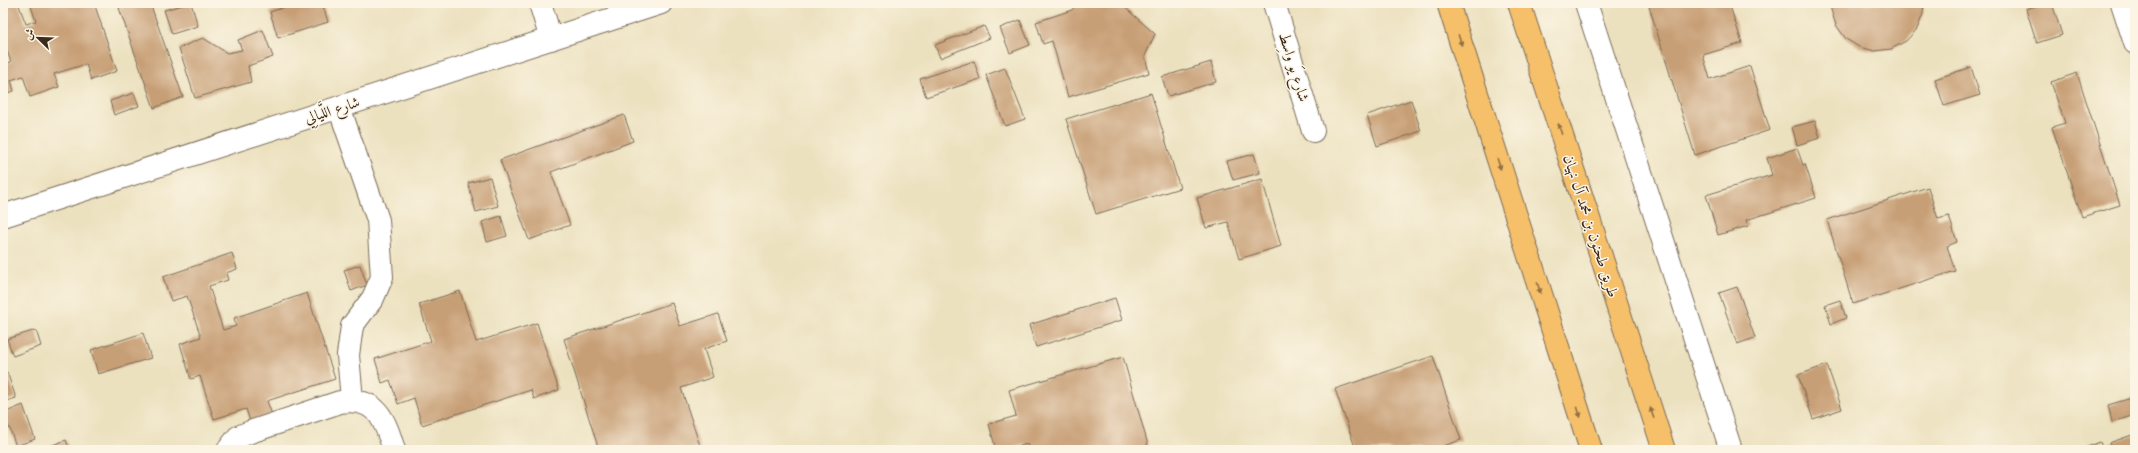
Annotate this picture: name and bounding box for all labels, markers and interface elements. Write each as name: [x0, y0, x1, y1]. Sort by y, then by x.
north arrow: [18, 18, 58, 58]
text: ش: [23, 27, 37, 42]
street label: شارع يَو واسِط: [1271, 30, 1315, 105]
one-way arrow: [1457, 34, 1463, 46]
street label: شارع اللَّيالِي: [301, 89, 363, 131]
one-way arrow: [1557, 123, 1563, 135]
street label: طريق طحنون بن محمد آل نهيان: [1559, 153, 1623, 300]
one-way arrow: [1496, 158, 1502, 170]
one-way arrow: [1536, 282, 1542, 294]
one-way arrow: [1576, 406, 1582, 418]
one-way arrow: [1649, 407, 1655, 419]

